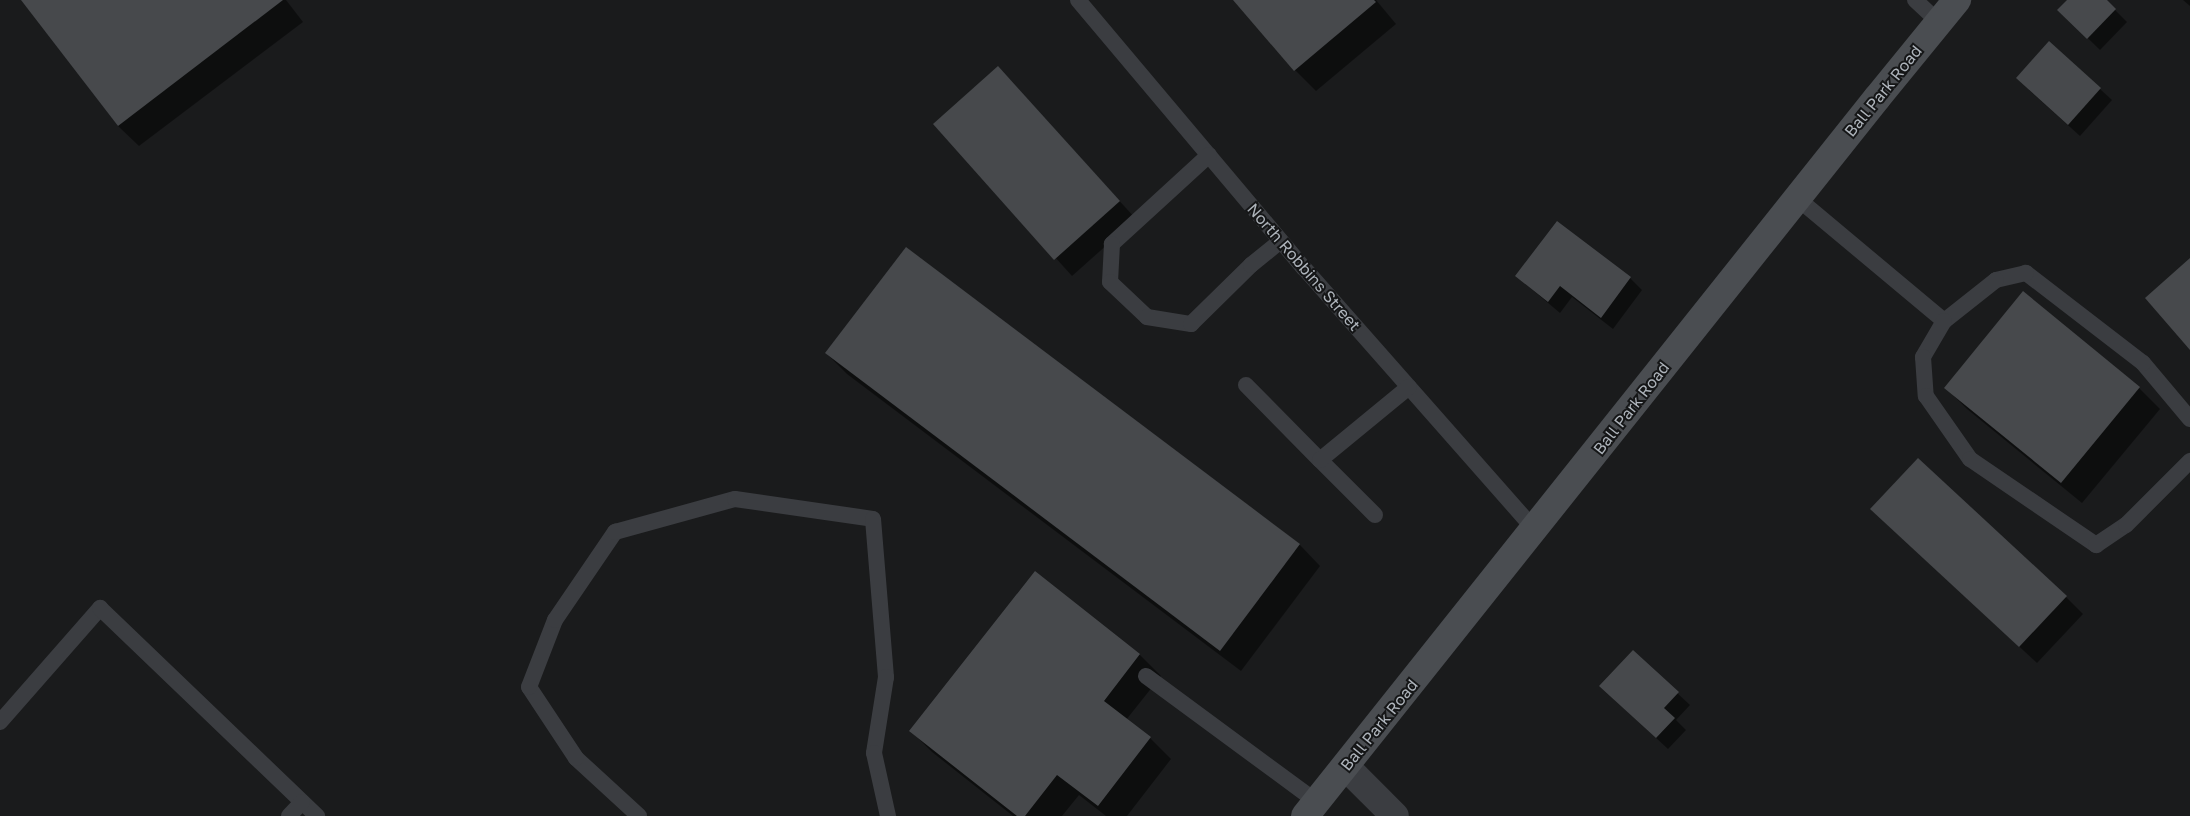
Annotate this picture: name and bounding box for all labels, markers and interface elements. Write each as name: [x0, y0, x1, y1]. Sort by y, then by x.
street label: Ball Park Road: [1840, 42, 1926, 140]
street label: North Robbins Street: [1243, 199, 1365, 335]
street label: Ball Park Road: [1589, 358, 1673, 458]
street label: Ball Park Road: [1336, 676, 1422, 774]

